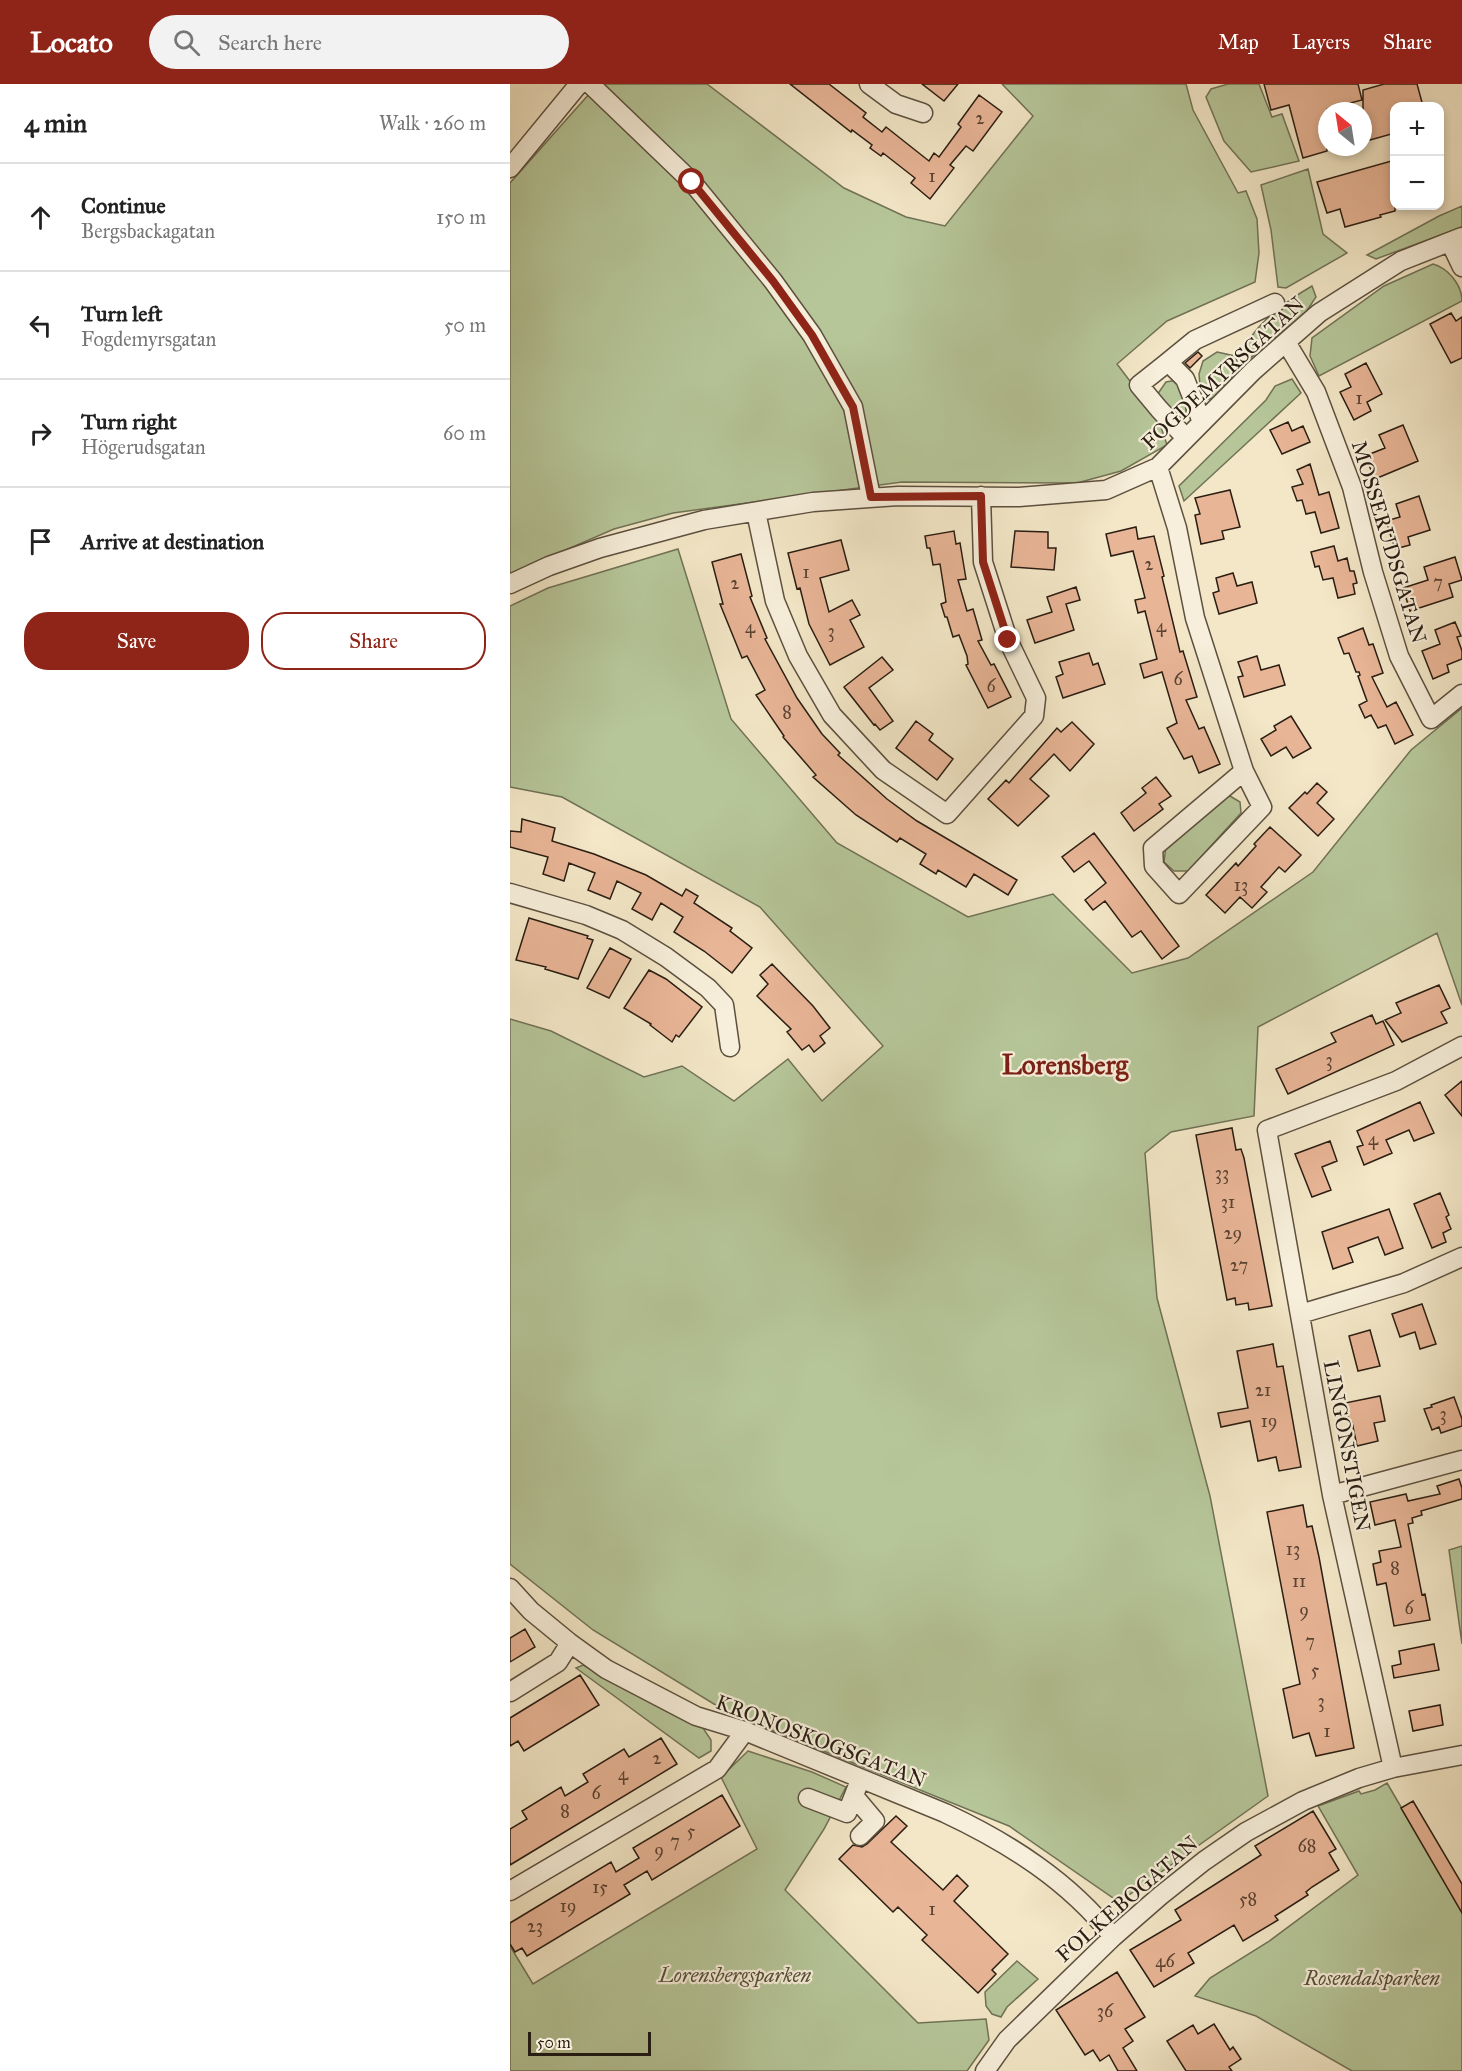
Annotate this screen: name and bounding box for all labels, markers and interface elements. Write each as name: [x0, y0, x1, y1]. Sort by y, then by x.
search box: [149, 15, 569, 69]
text: Locato: [30, 25, 113, 60]
icon: search: [170, 26, 203, 59]
text: Search here: [218, 29, 322, 56]
text: Map: [1218, 29, 1259, 55]
text: Layers: [1292, 29, 1350, 55]
text: Share: [1383, 29, 1432, 55]
north arrow: [1318, 102, 1372, 156]
map controls: [1390, 102, 1444, 210]
button: +: [1390, 102, 1444, 156]
text: 4 min: [24, 107, 87, 139]
house number: 2: [976, 107, 985, 129]
text: Walk · 260 m: [379, 111, 486, 135]
button: −: [1390, 156, 1444, 210]
house number: 1: [928, 165, 936, 187]
route start: [678, 168, 704, 194]
text: Continue: [81, 192, 166, 219]
icon: ahead: [24, 201, 57, 234]
text: 150 m: [436, 205, 486, 229]
text: Bergsbackagatan: [81, 219, 215, 243]
street label: FOGDEMYRSGATAN: [1136, 291, 1310, 455]
text: Turn left: [81, 300, 163, 327]
icon: left: [24, 309, 57, 342]
text: 50 m: [444, 313, 486, 337]
text: Fogdemyrsgatan: [81, 327, 216, 351]
house number: 1: [1355, 387, 1363, 409]
text: Turn right: [81, 408, 177, 435]
icon: right: [24, 417, 57, 450]
text: 60 m: [443, 421, 486, 445]
text: Högerudsgatan: [81, 435, 206, 459]
street label: MOSSERUDSGATAN: [1346, 437, 1432, 647]
icon: arrive: [24, 525, 57, 558]
text: Arrive at destination: [81, 528, 264, 555]
house number: 2: [1145, 553, 1154, 575]
house number: 1: [802, 561, 810, 583]
house number: 7: [1433, 571, 1443, 593]
house number: 2: [731, 572, 740, 594]
button: Save: [24, 612, 249, 670]
button: Share: [261, 612, 486, 670]
house number: 4: [1156, 615, 1167, 637]
house number: 4: [745, 616, 756, 638]
house number: 3: [827, 620, 835, 642]
route end: [994, 626, 1020, 652]
house number: 6: [1173, 668, 1183, 690]
house number: 6: [986, 675, 996, 697]
house number: 8: [782, 701, 792, 723]
house number: 13: [1234, 874, 1248, 896]
district label: Lorensberg: [1002, 1048, 1130, 1082]
house number: 3: [1325, 1049, 1333, 1071]
house number: 4: [1368, 1128, 1379, 1150]
house number: 33: [1215, 1162, 1229, 1184]
house number: 31: [1221, 1191, 1235, 1213]
house number: 29: [1224, 1222, 1242, 1244]
house number: 27: [1230, 1254, 1248, 1276]
street label: LINGONSTIGEN: [1318, 1358, 1376, 1534]
house number: 21: [1255, 1379, 1271, 1401]
house number: 3: [1439, 1403, 1447, 1425]
house number: 19: [1261, 1410, 1277, 1432]
house number: 13: [1286, 1538, 1300, 1560]
house number: 8: [1390, 1557, 1400, 1579]
house number: 11: [1292, 1570, 1306, 1592]
house number: 6: [1404, 1597, 1414, 1619]
house number: 9: [1299, 1599, 1309, 1621]
house number: 7: [1305, 1630, 1315, 1652]
house number: 5: [1311, 1659, 1320, 1681]
street label: KRONOSKOGSGATAN: [712, 1689, 930, 1793]
house number: 3: [1317, 1690, 1325, 1712]
house number: 1: [1323, 1720, 1331, 1742]
house number: 2: [653, 1747, 662, 1769]
house number: 4: [618, 1763, 629, 1785]
house number: 6: [591, 1782, 601, 1804]
house number: 8: [560, 1800, 570, 1822]
house number: 5: [687, 1820, 696, 1842]
house number: 7: [670, 1830, 680, 1852]
street label: FOLKEBOGATAN: [1051, 1830, 1204, 1968]
house number: 68: [1298, 1835, 1316, 1857]
house number: 9: [654, 1839, 664, 1861]
house number: 15: [592, 1876, 608, 1898]
house number: 58: [1239, 1888, 1257, 1910]
house number: 19: [560, 1895, 576, 1917]
house number: 1: [928, 1898, 936, 1920]
house number: 23: [527, 1915, 543, 1937]
house number: 46: [1155, 1950, 1175, 1972]
park label: Lorensbergsparken: [658, 1962, 811, 1988]
park label: Rosendalsparken: [1303, 1965, 1440, 1991]
house number: 36: [1097, 2000, 1114, 2022]
scale bar: [528, 2029, 651, 2056]
text: 50 m: [537, 2033, 571, 2052]

